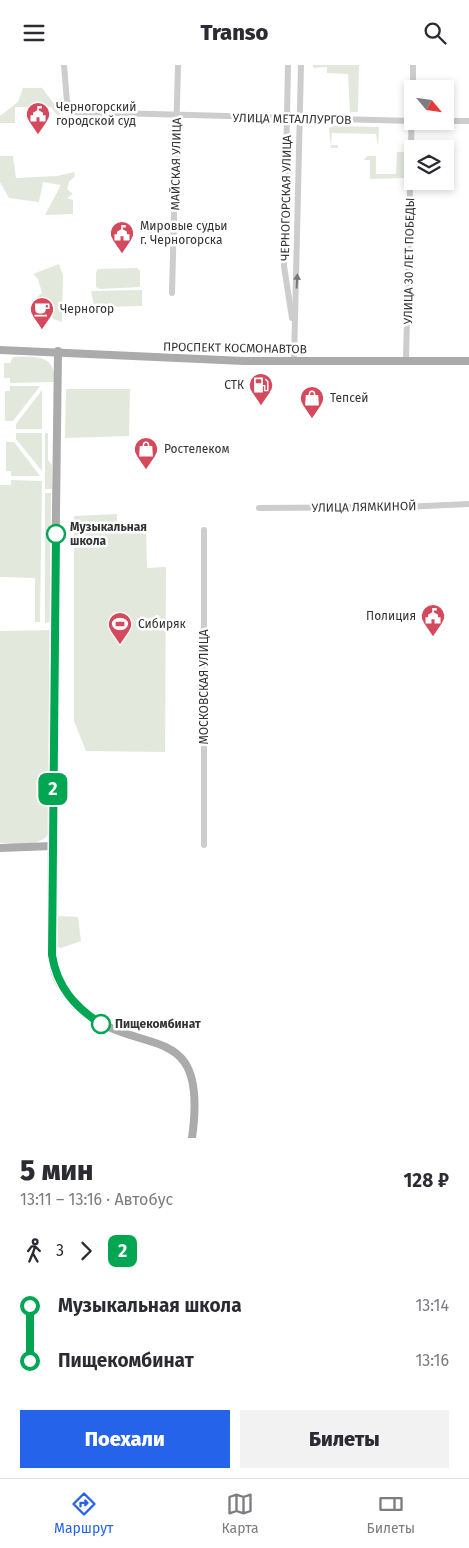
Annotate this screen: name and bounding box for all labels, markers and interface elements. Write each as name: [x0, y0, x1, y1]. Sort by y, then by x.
icon: menu: [20, 19, 48, 47]
text: Transo: [201, 19, 268, 46]
icon: search: [421, 19, 449, 47]
north arrow: [404, 80, 454, 130]
map controls: [404, 80, 454, 190]
place label: Черногорский городской суд: [56, 100, 137, 128]
public building icon: Черногорский городской суд: [25, 101, 51, 135]
street label: УЛИЦА МЕТАЛЛУРГОВ: [232, 111, 352, 127]
street label: МАЙСКАЯ УЛИЦА: [167, 117, 184, 210]
street label: ЧЕРНОГОРСКАЯ УЛИЦА: [278, 135, 294, 261]
button: layers: [404, 140, 454, 190]
street label: УЛИЦА 30 ЛЕТ ПОБЕДЫ: [401, 197, 417, 325]
place label: Мировые судьи г. Черногорска: [140, 219, 228, 247]
public building icon: Мировые судьи г. Черногорска: [109, 220, 135, 254]
one-way arrow: [293, 273, 301, 289]
cafe icon: Черногор: [29, 296, 55, 330]
place label: Черногор: [60, 302, 114, 316]
street label: ПРОСПЕКТ КОСМОНАВТОВ: [163, 340, 307, 356]
fuel station icon: СТК: [248, 372, 274, 406]
place label: СТК: [224, 378, 244, 392]
shop icon: Тепсей: [299, 385, 325, 419]
place label: Тепсей: [330, 391, 368, 405]
shop icon: Ростелеком: [133, 436, 159, 470]
place label: Ростелеком: [164, 442, 230, 456]
street label: УЛИЦА ЛЯМКИНОЙ: [311, 498, 417, 515]
place label: Музыкальная школа: [70, 520, 147, 548]
marker: Музыкальная школа: [46, 524, 66, 544]
public building icon: Полиция: [420, 603, 446, 637]
place label: Полиция: [366, 609, 416, 623]
sports icon: Сибиряк: [107, 611, 133, 645]
place label: Сибиряк: [138, 617, 187, 631]
street label: МОСКОВСКАЯ УЛИЦА: [197, 629, 211, 745]
line badge: 2: [37, 773, 69, 805]
text: 2: [48, 778, 58, 800]
marker: Пищекомбинат: [91, 1014, 111, 1034]
place label: Пищекомбинат: [115, 1017, 201, 1031]
text: 5 мин: [20, 1154, 93, 1187]
text: 128 ₽: [404, 1169, 449, 1192]
text: 13:11 – 13:16 · Автобус: [20, 1190, 173, 1209]
icon: walk: [20, 1237, 48, 1265]
icon: forward: [72, 1237, 100, 1265]
text: 2: [118, 1240, 127, 1262]
text: 3: [56, 1241, 64, 1260]
text: Музыкальная школа: [58, 1294, 242, 1317]
text: 13:14: [415, 1296, 449, 1315]
text: Пищекомбинат: [58, 1349, 194, 1372]
text: 13:16: [415, 1351, 449, 1370]
button: Поехали: [20, 1410, 230, 1468]
button: Билеты: [240, 1410, 449, 1468]
tab: Маршрут: [54, 1490, 113, 1537]
tab: Карта: [221, 1490, 259, 1537]
tab: Билеты: [367, 1490, 415, 1537]

